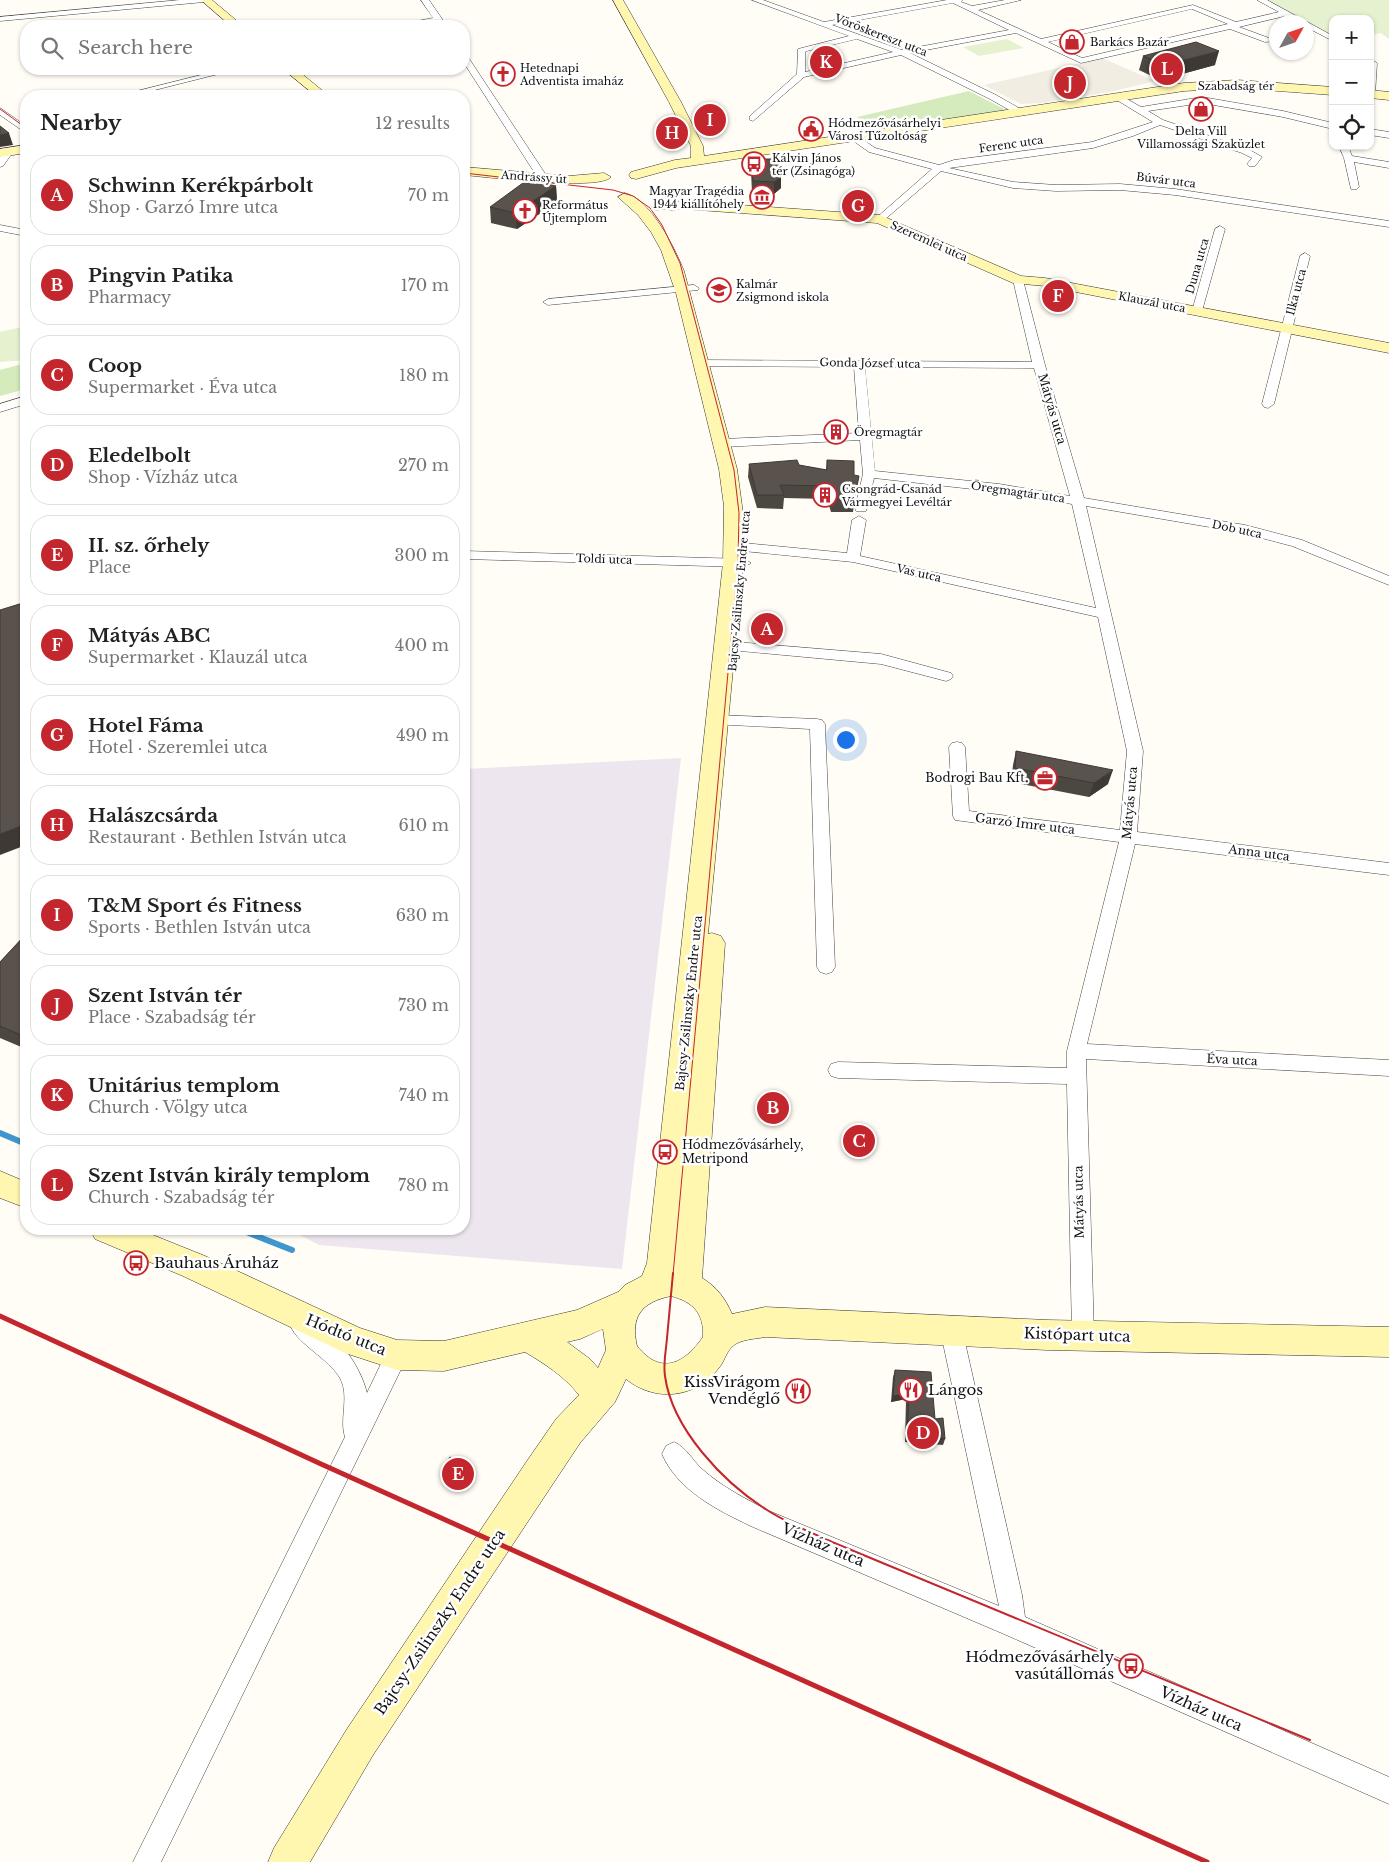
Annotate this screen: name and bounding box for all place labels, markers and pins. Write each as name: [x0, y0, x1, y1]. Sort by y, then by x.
shop icon: Barkács Bazár: [1059, 29, 1085, 55]
place label: Barkács Bazár: [1090, 35, 1169, 49]
pin: K: [810, 43, 842, 81]
pin: L: [1151, 50, 1183, 88]
church icon: Hetednapi Adventista imaház: [490, 61, 516, 87]
place label: Hetednapi Adventista imaház: [519, 61, 624, 88]
pin: J: [1054, 64, 1086, 102]
shop icon: Delta Vill Villamossági Szaküzlet: [1188, 96, 1214, 122]
pin: I: [694, 101, 726, 139]
pin: H: [656, 114, 688, 152]
public building icon: Hódmezővásárhelyi Városi Tűzoltóság: [798, 116, 824, 142]
place label: Hódmezővásárhelyi Városi Tűzoltóság: [827, 116, 941, 143]
place label: Delta Vill Villamossági Szaküzlet: [1136, 124, 1266, 151]
bus stop icon: Kálvin János tér (Zsinagóga): [741, 151, 767, 177]
place label: Kálvin János tér (Zsinagóga): [772, 151, 855, 178]
place label: Magyar Tragédia 1944 kiállítóhely: [649, 184, 745, 211]
museum icon: Magyar Tragédia 1944 kiállítóhely: [749, 184, 775, 210]
pin: G: [842, 187, 874, 225]
church icon: Református Újtemplom: [512, 198, 538, 224]
place label: Református Újtemplom: [542, 198, 608, 225]
school or university icon: Kalmár Zsigmond iskola: [706, 277, 732, 303]
place label: Kalmár Zsigmond iskola: [736, 277, 830, 304]
pin: F: [1042, 277, 1074, 315]
building icon: Öregmagtár: [823, 419, 849, 445]
place label: Öregmagtár: [854, 425, 923, 439]
building icon: Csongrád-Csanád Vármegyei Levéltár: [812, 482, 838, 508]
place label: Csongrád-Csanád Vármegyei Levéltár: [841, 482, 952, 509]
pin: A: [751, 610, 783, 648]
office icon: Bodrogi Bau Kft.: [1032, 765, 1058, 791]
place label: Bodrogi Bau Kft.: [925, 770, 1028, 785]
pin: B: [757, 1089, 789, 1127]
pin: C: [843, 1122, 875, 1160]
place label: Hódmezővásárhely, Metripond: [682, 1137, 804, 1166]
bus stop icon: Hódmezővásárhely, Metripond: [652, 1139, 678, 1165]
bus stop icon: Bauhaus Áruház: [123, 1250, 149, 1276]
place label: Bauhaus Áruház: [154, 1253, 279, 1272]
place label: KissVirágom Vendéglő: [684, 1372, 780, 1408]
restaurant icon: Lángos: [898, 1377, 924, 1403]
restaurant icon: KissVirágom Vendéglő: [785, 1378, 811, 1404]
place label: Lángos: [928, 1380, 983, 1399]
pin: D: [907, 1414, 939, 1452]
pin: E: [442, 1455, 474, 1493]
place label: Hódmezővásárhely vasútállomás: [965, 1647, 1114, 1683]
bus stop icon: Hódmezővásárhely vasútállomás: [1118, 1653, 1144, 1679]

